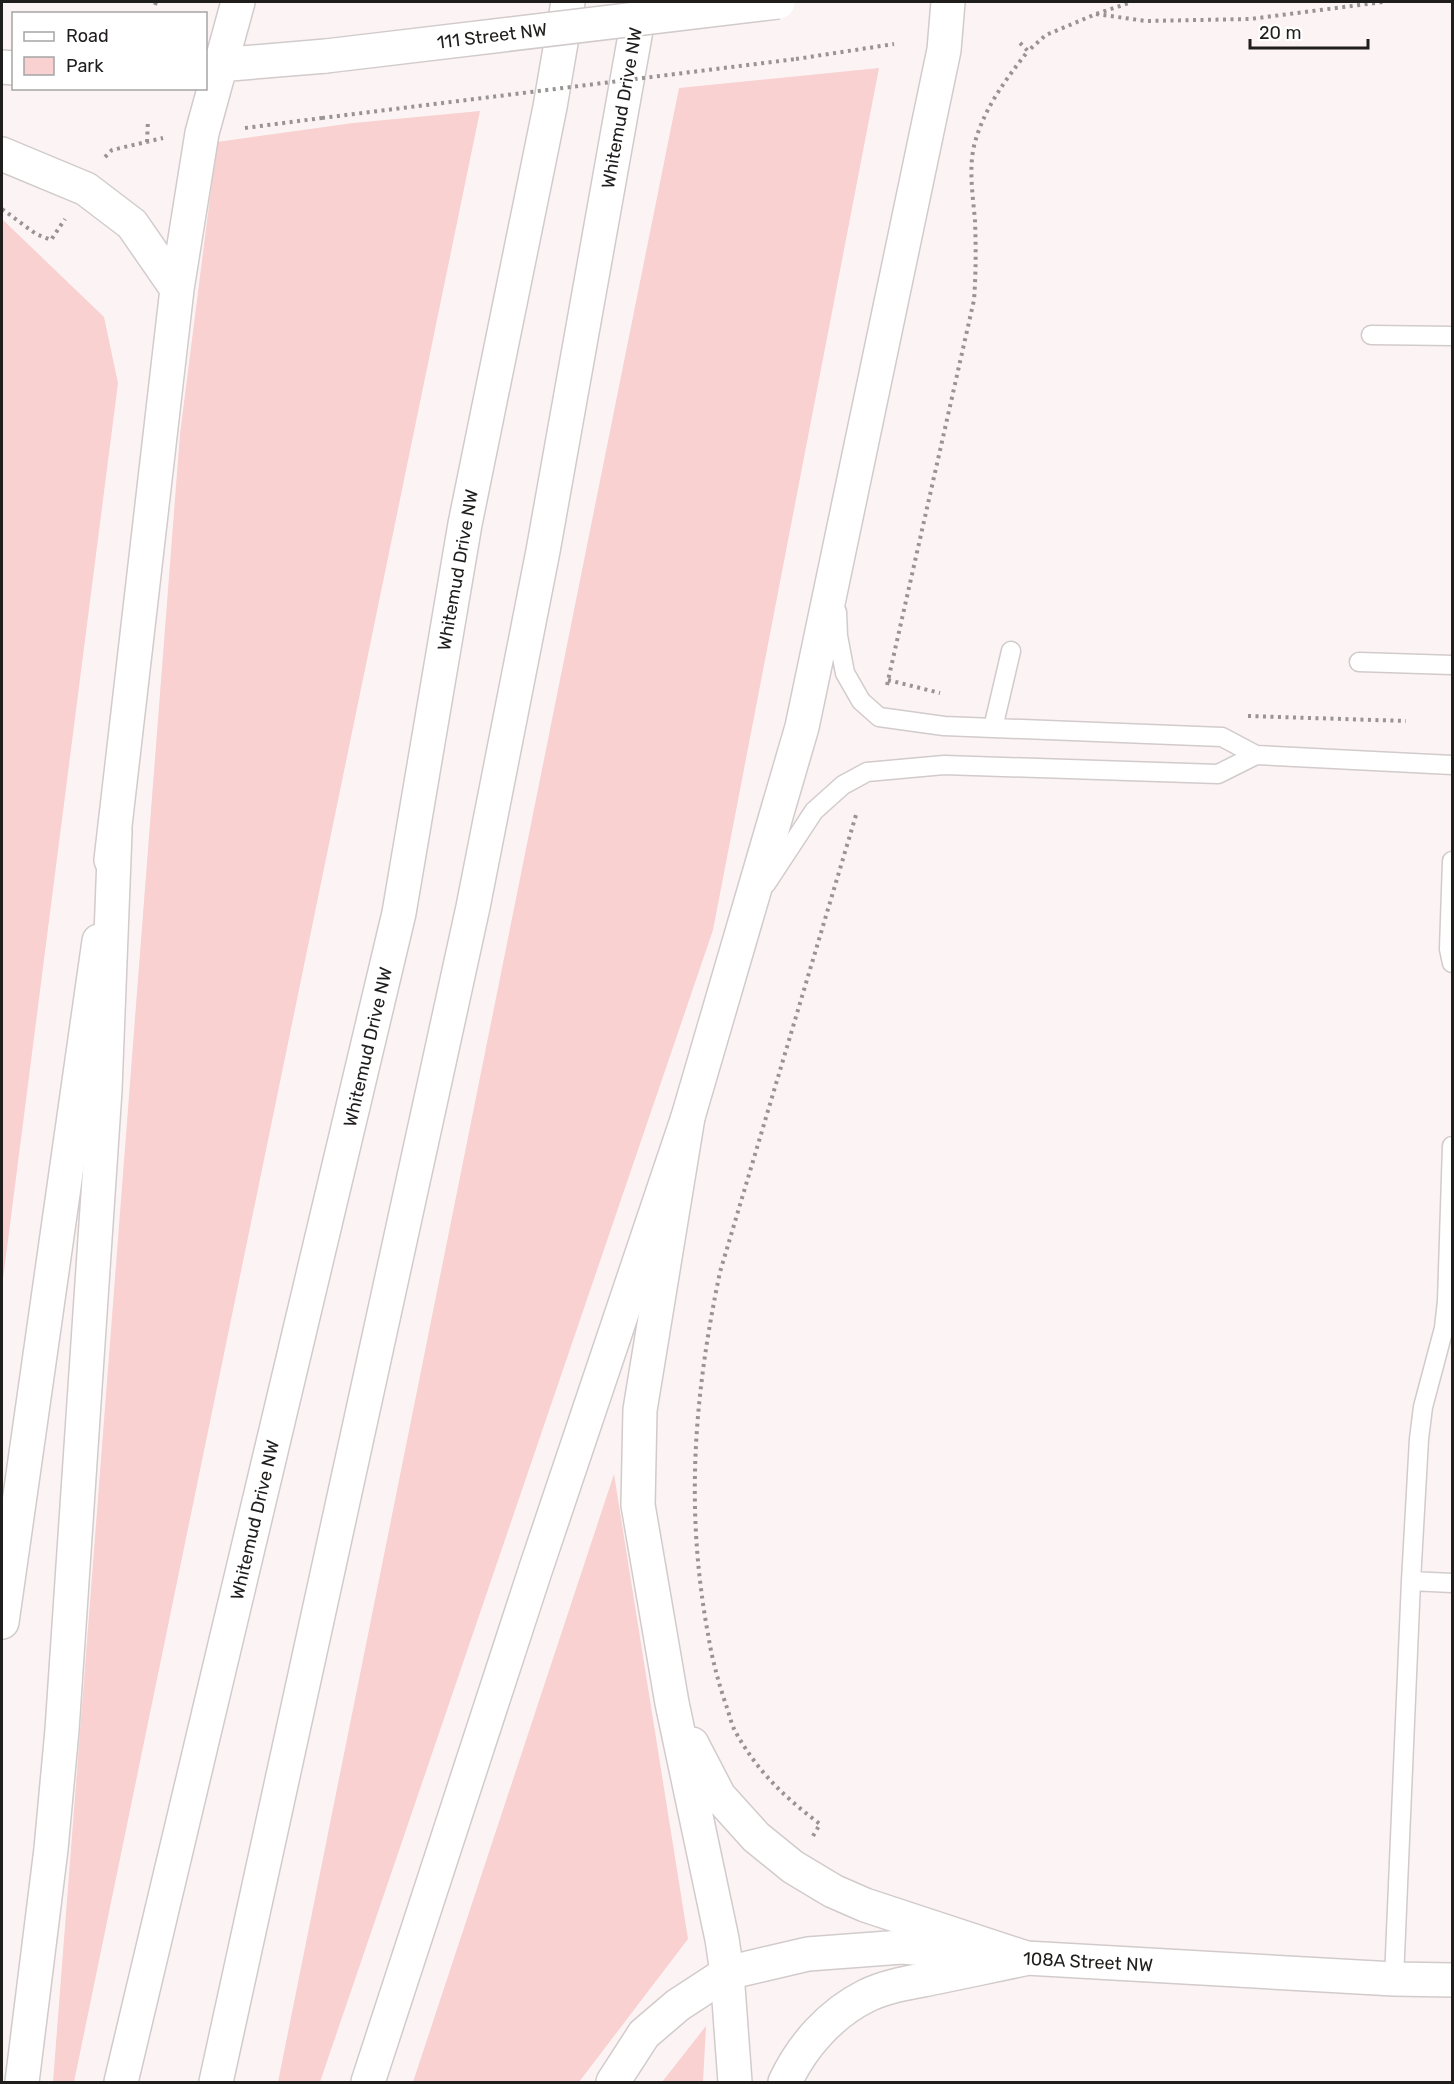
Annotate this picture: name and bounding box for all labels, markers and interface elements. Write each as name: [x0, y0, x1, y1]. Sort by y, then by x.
legend: [12, 12, 207, 90]
scale bar: [1250, 12, 1368, 50]
street label: 111 Street NW: [436, 18, 548, 54]
text: 20 m: [1259, 22, 1301, 44]
text: Road: [66, 25, 109, 47]
street label: Whitemud Drive NW: [597, 26, 647, 190]
text: Park: [66, 55, 104, 77]
street label: Whitemud Drive NW: [433, 488, 483, 652]
street label: Whitemud Drive NW: [339, 965, 397, 1129]
street label: Whitemud Drive NW: [226, 1438, 284, 1602]
street label: 108A Street NW: [1023, 1948, 1153, 1976]

